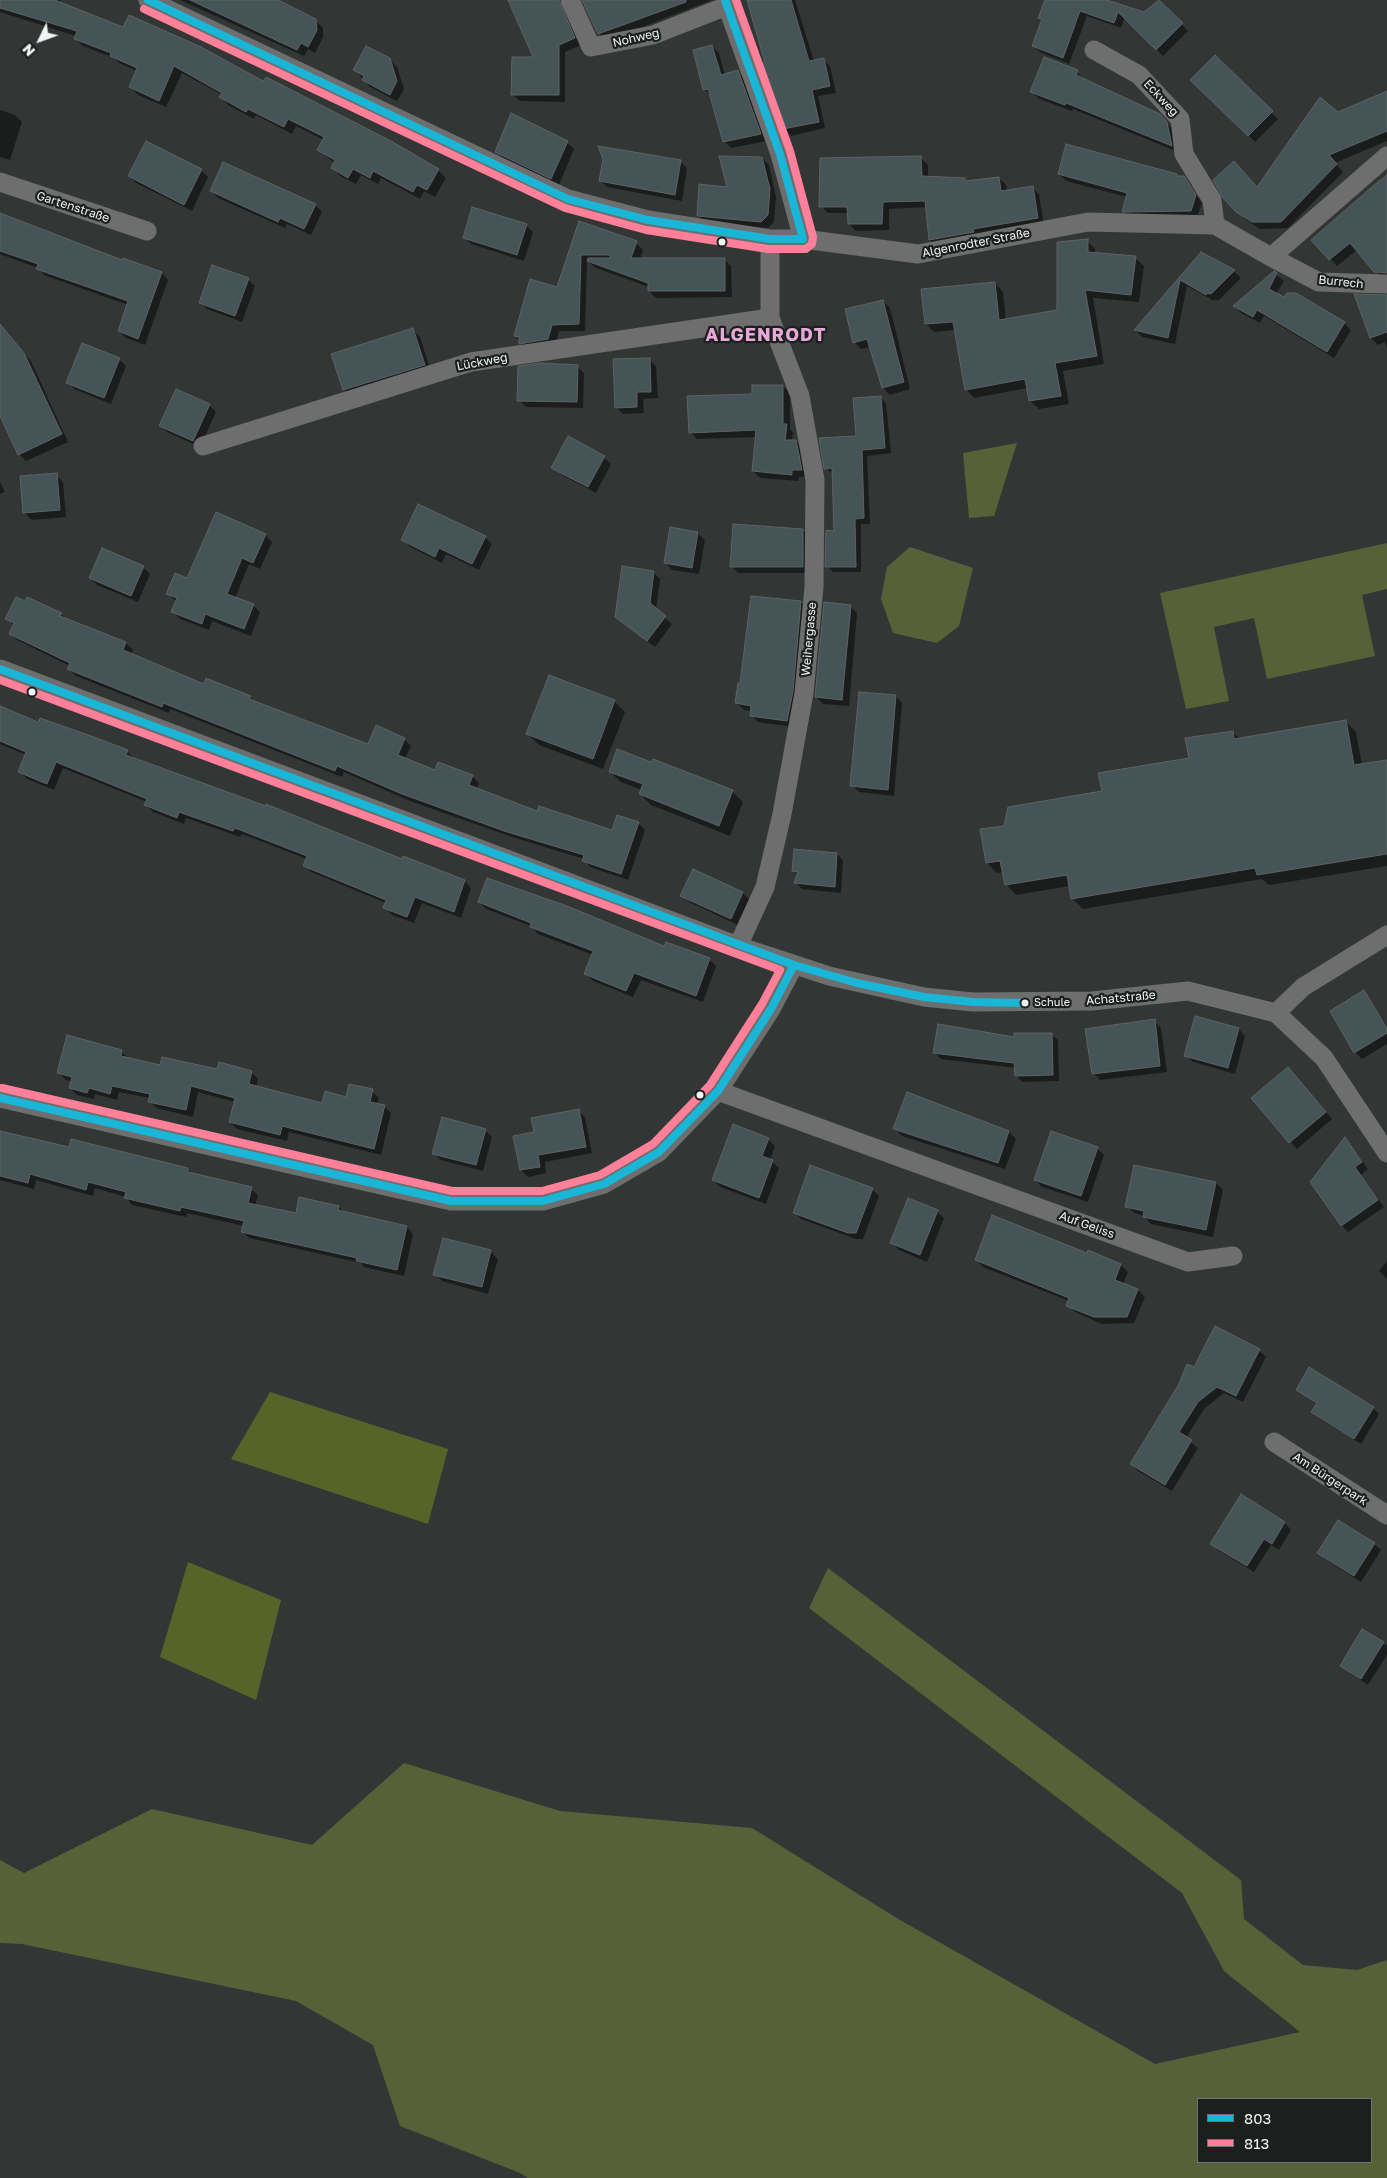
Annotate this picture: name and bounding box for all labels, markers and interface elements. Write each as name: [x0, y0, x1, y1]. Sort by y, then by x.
north arrow: [15, 15, 65, 65]
street label: Nohweg: [611, 26, 661, 50]
text: N: [19, 41, 38, 60]
street label: Eckweg: [1141, 77, 1181, 119]
street label: Gartenstraße: [35, 188, 111, 226]
street label: Algenrodter Straße: [921, 226, 1031, 260]
unlabelled marker: [717, 237, 727, 247]
street label: Burrech: [1318, 272, 1364, 292]
district label: ALGENRODT: [704, 324, 828, 346]
street label: Lückweg: [455, 350, 509, 374]
street label: Weihergasse: [799, 602, 819, 676]
unlabelled marker: [27, 687, 37, 697]
street label: Achatstraße: [1086, 988, 1156, 1008]
place label: Schule: [1034, 996, 1070, 1010]
marker: Schule: [1020, 998, 1030, 1008]
unlabelled marker: [695, 1090, 705, 1100]
street label: Auf Geliss: [1057, 1208, 1117, 1242]
street label: Am Bürgerpark: [1290, 1449, 1370, 1509]
legend: [1197, 2098, 1372, 2163]
text: 803: [1244, 2109, 1271, 2127]
text: 813: [1244, 2134, 1269, 2152]

